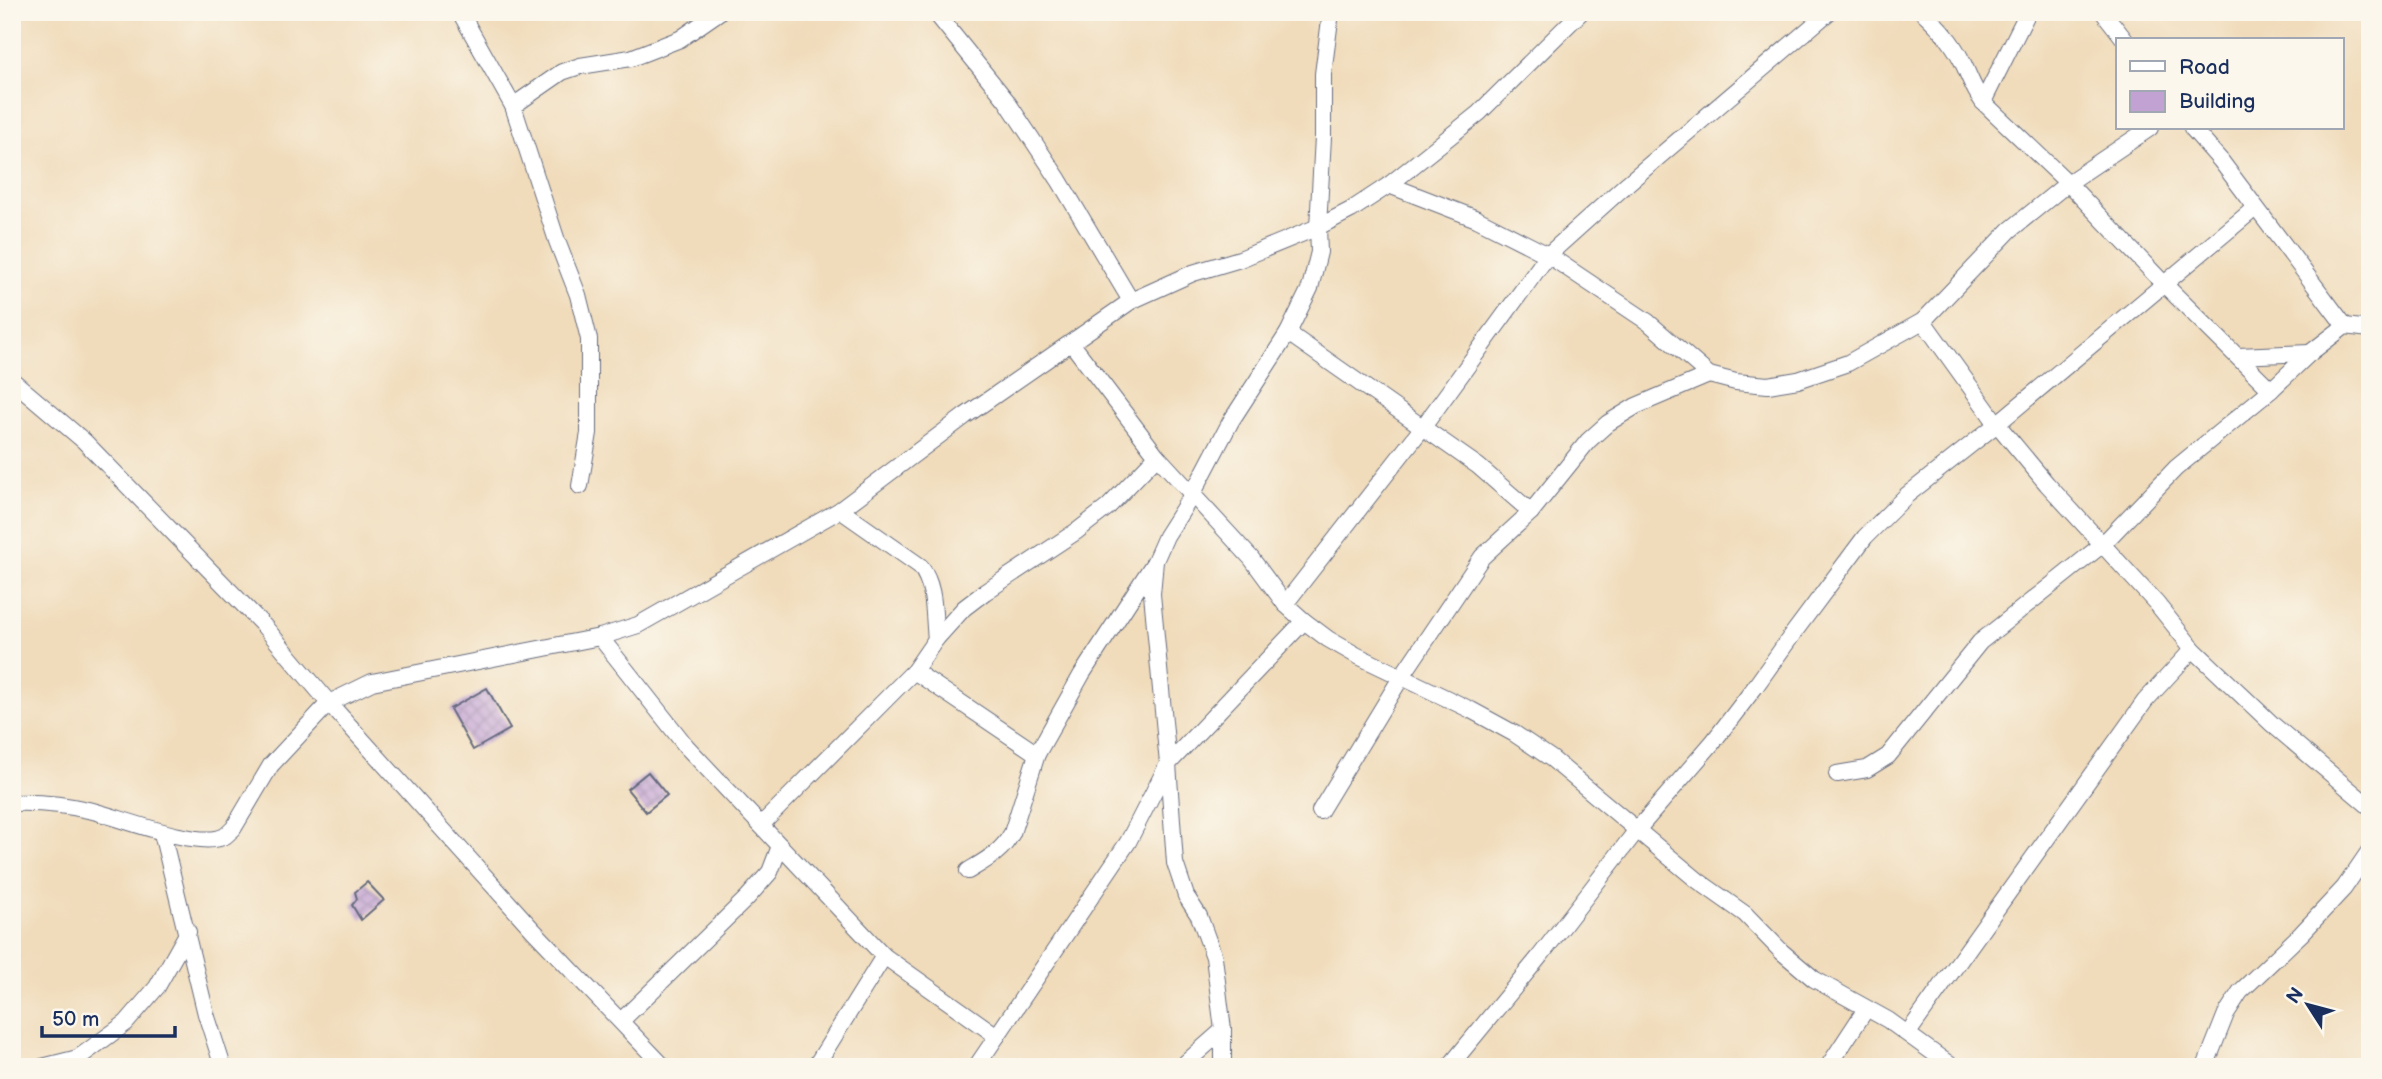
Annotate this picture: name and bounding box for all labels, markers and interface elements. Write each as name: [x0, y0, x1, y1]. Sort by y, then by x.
legend: [2116, 38, 2344, 130]
text: Road: [2179, 55, 2230, 80]
text: Building: [2179, 89, 2255, 114]
north arrow: [2274, 970, 2344, 1040]
text: N: [2282, 983, 2309, 1008]
scale bar: [42, 995, 175, 1039]
text: 50 m: [52, 1007, 99, 1032]

